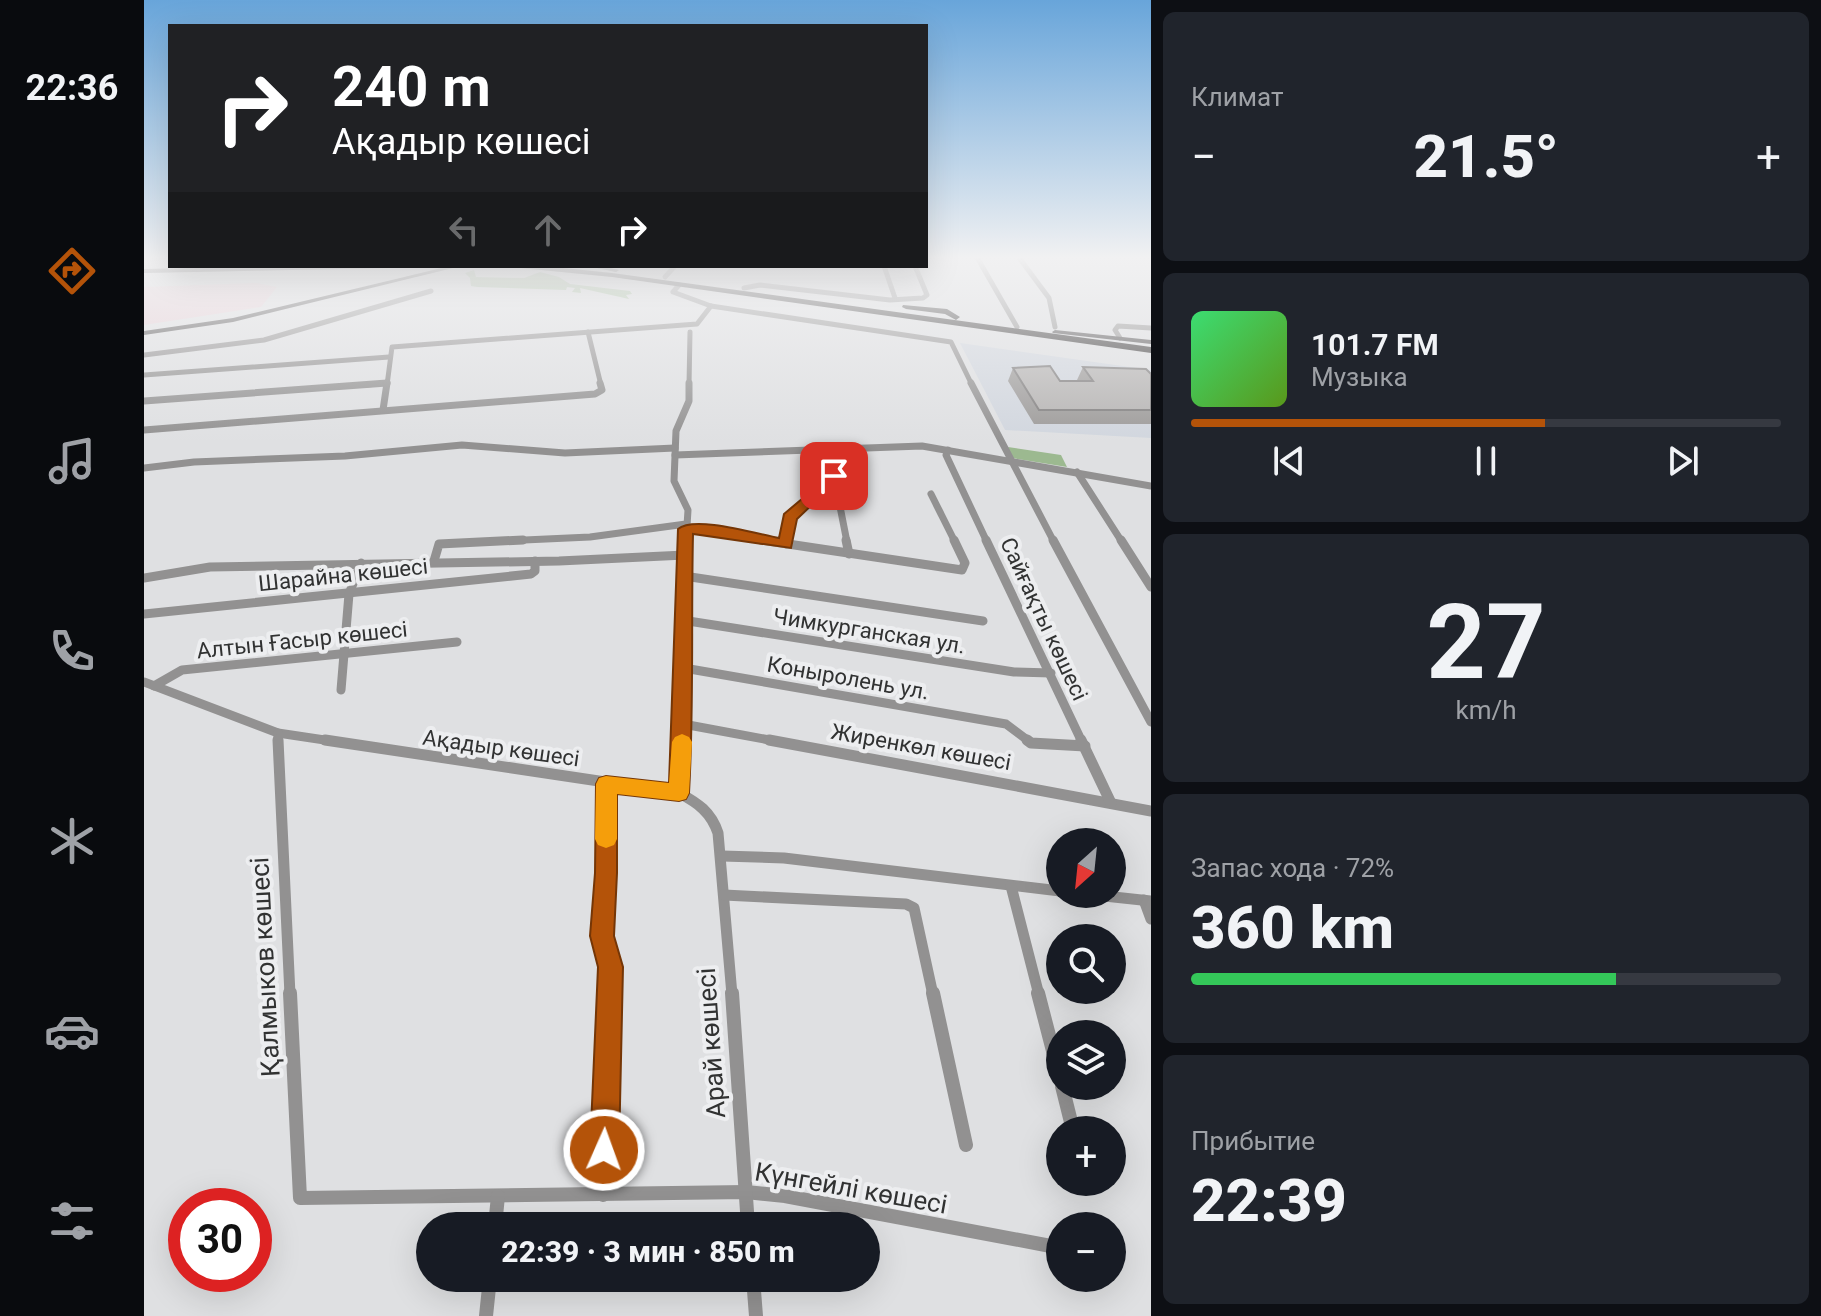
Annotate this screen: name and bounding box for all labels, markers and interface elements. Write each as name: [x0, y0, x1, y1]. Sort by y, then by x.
text: 240 m: [332, 54, 491, 120]
icon: right: [200, 56, 304, 160]
text: 22:36: [26, 67, 118, 109]
text: Климат: [1191, 82, 1283, 112]
text: Ақадыр көшесі: [332, 121, 591, 163]
text: 21.5°: [1414, 121, 1559, 192]
text: −: [1191, 131, 1216, 183]
text: +: [1756, 131, 1781, 183]
icon: left: [442, 208, 486, 252]
icon: ahead: [526, 208, 570, 252]
icon: right: [610, 208, 654, 252]
icon: directions: [44, 243, 100, 299]
text: 101.7 FM: [1311, 327, 1439, 362]
text: Музыка: [1311, 362, 1408, 392]
icon: music: [44, 433, 100, 489]
icon: previous: [1267, 439, 1311, 483]
icon: pause: [1464, 439, 1508, 483]
icon: next: [1661, 439, 1705, 483]
pin: [800, 442, 868, 510]
icon: arrive: [812, 454, 856, 498]
street label: Сайғақты көшесі: [995, 534, 1093, 704]
street label: Шарайна көшесі: [257, 554, 429, 596]
text: 27: [1426, 582, 1546, 703]
street label: Чимкурганская ул.: [771, 603, 967, 659]
street label: Алтын Ғасыр көшесі: [195, 616, 409, 664]
icon: phone: [44, 623, 100, 679]
street label: Коныролень ул.: [765, 651, 931, 705]
text: km/h: [1455, 695, 1517, 725]
street label: Жиренкөл көшесі: [829, 719, 1013, 775]
street label: Ақадыр көшесі: [421, 725, 581, 771]
icon: climate: [44, 813, 100, 869]
north arrow: [1046, 828, 1126, 908]
map controls: [1046, 828, 1126, 1292]
text: Запас хода · 72%: [1191, 853, 1394, 883]
street label: Қалмыков көшесі: [244, 856, 286, 1078]
text: 360 km: [1191, 892, 1394, 963]
button: search: [1046, 924, 1126, 1004]
street label: Арай көшесі: [691, 967, 731, 1119]
icon: car: [44, 1003, 100, 1059]
button: layers: [1046, 1020, 1126, 1100]
position arrow: [562, 1108, 646, 1192]
button: +: [1046, 1116, 1126, 1196]
text: Прибытие: [1191, 1126, 1315, 1156]
street label: Күнгейлі көшесі: [752, 1156, 950, 1220]
text: 22:39: [1191, 1165, 1347, 1236]
speed limit sign: 30: [168, 1188, 272, 1292]
icon: filters: [44, 1193, 100, 1249]
button: −: [1046, 1212, 1126, 1292]
text: 22:39 · 3 мин · 850 m: [501, 1234, 795, 1269]

